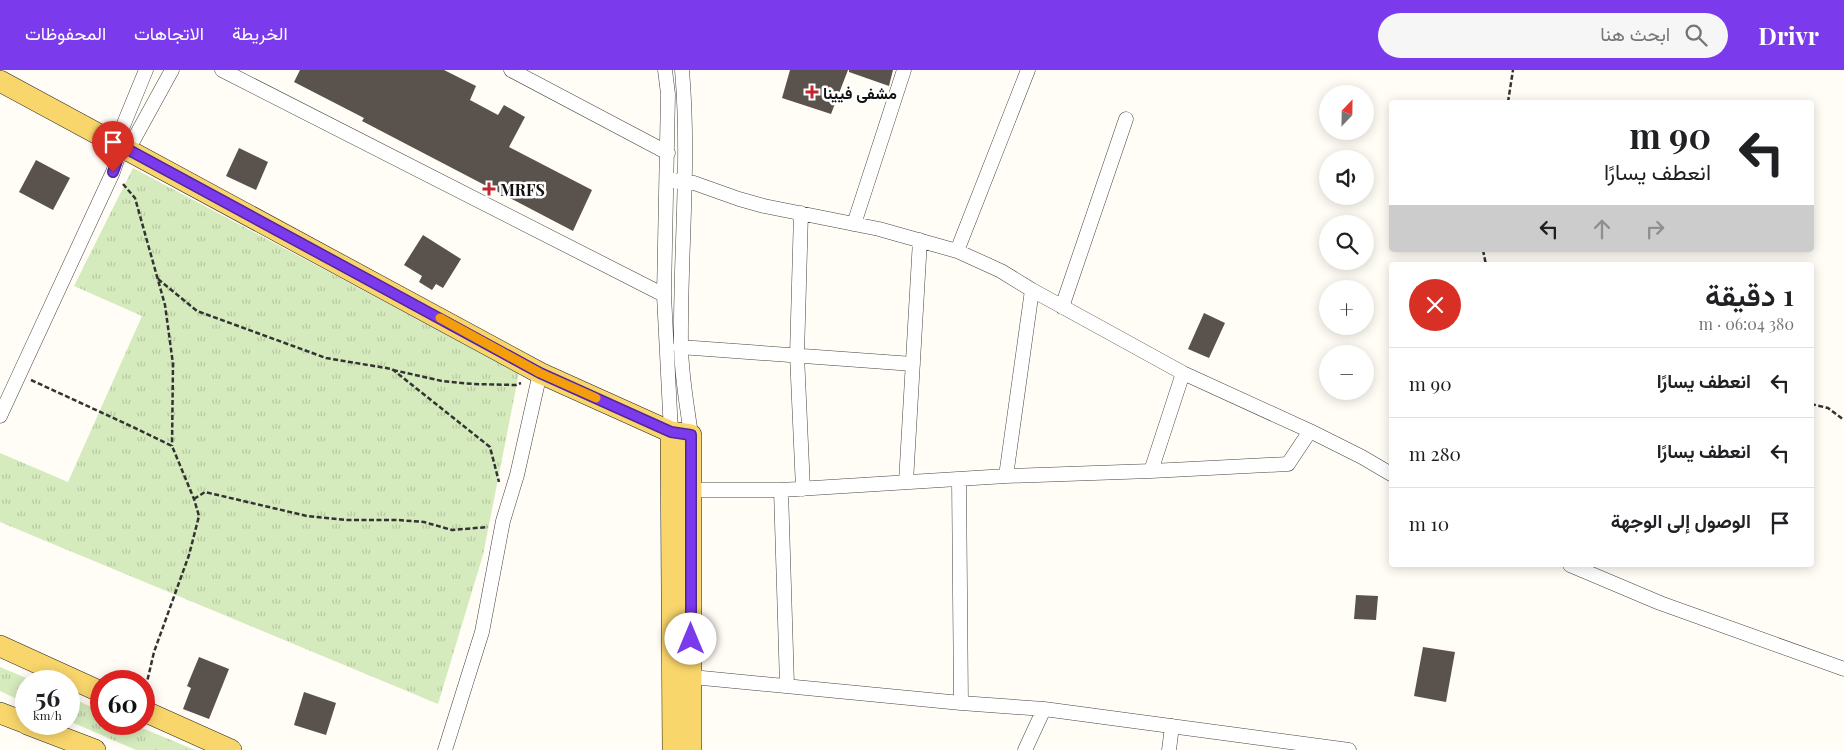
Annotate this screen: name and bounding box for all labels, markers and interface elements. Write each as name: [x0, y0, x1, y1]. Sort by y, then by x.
search box: [1378, 13, 1728, 58]
text: Drivr: [1758, 19, 1819, 51]
text: ابحث هنا: [1600, 20, 1670, 46]
text: المحفوظات: [25, 21, 106, 45]
text: الاتجاهات: [134, 21, 204, 45]
text: الخريطة: [232, 21, 288, 45]
icon: search: [1682, 21, 1710, 49]
place label: مشفى فيينا: [823, 82, 897, 103]
marker: مشفى فيينا: [805, 85, 819, 99]
north arrow: [1319, 85, 1374, 140]
map controls: [1319, 85, 1374, 400]
text: 90 m: [1629, 111, 1711, 158]
icon: left: [1729, 120, 1794, 185]
pin: [92, 121, 134, 172]
icon: arrive: [99, 128, 127, 156]
button: sound: [1319, 150, 1374, 205]
text: انعطف يسارًا: [1604, 156, 1711, 186]
place label: MRFS: [500, 179, 545, 200]
marker: MRFS: [482, 182, 496, 196]
button: search: [1319, 215, 1374, 270]
icon: left: [1535, 215, 1563, 243]
icon: ahead: [1588, 215, 1616, 243]
icon: right: [1641, 215, 1669, 243]
text: 1 دقيقة: [1705, 274, 1794, 314]
button: close: [1409, 279, 1461, 331]
button: +: [1319, 280, 1374, 335]
text: 380 m · 06:04: [1699, 313, 1794, 334]
button: −: [1319, 345, 1374, 400]
text: انعطف يسارًا: [1657, 367, 1751, 393]
icon: left: [1766, 369, 1794, 397]
text: 90 m: [1409, 370, 1452, 396]
text: انعطف يسارًا: [1657, 437, 1751, 463]
icon: left: [1766, 439, 1794, 467]
text: 280 m: [1409, 440, 1461, 466]
text: الوصول إلى الوجهة: [1611, 507, 1751, 533]
icon: arrive: [1766, 509, 1794, 537]
text: 10 m: [1409, 510, 1449, 536]
position arrow: [664, 612, 716, 664]
speed limit sign: 60: [90, 670, 155, 735]
text: 56: [35, 680, 60, 713]
text: km/h: [33, 707, 62, 723]

